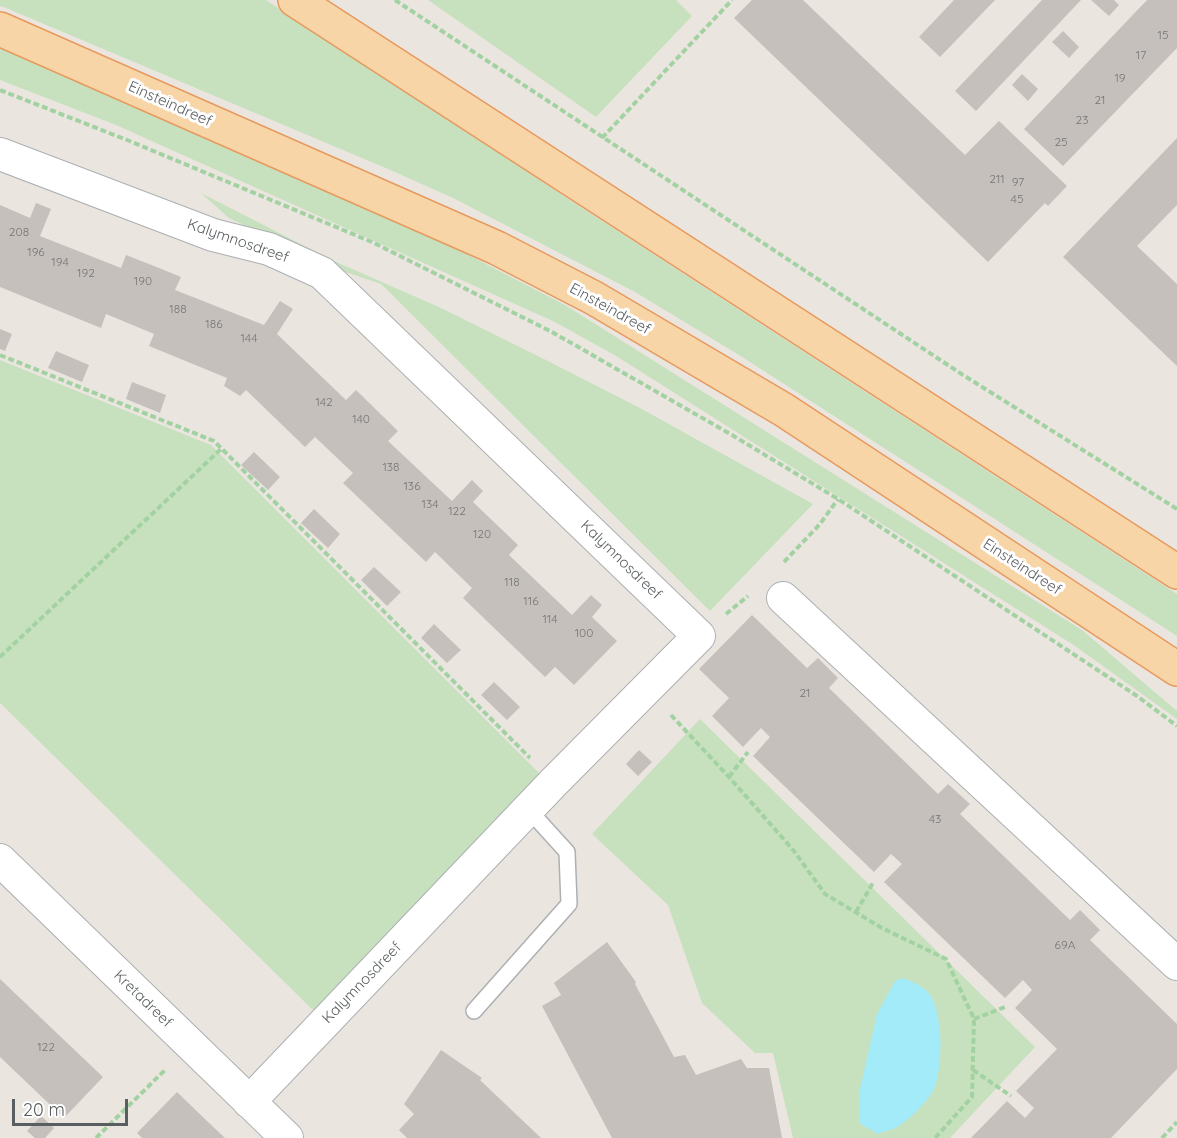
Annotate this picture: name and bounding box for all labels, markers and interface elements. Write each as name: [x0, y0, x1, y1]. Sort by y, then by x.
house number: 15: [1158, 28, 1168, 42]
house number: 17: [1136, 48, 1146, 62]
house number: 19: [1114, 71, 1126, 85]
street label: Einsteindreef: [125, 78, 215, 130]
house number: 21: [1094, 93, 1106, 107]
house number: 23: [1076, 113, 1088, 127]
house number: 25: [1054, 135, 1068, 149]
house number: 211: [989, 172, 1005, 186]
house number: 97: [1012, 175, 1024, 189]
house number: 45: [1011, 192, 1023, 206]
street label: Kalymnosdreef: [185, 215, 291, 267]
house number: 208: [9, 225, 29, 239]
house number: 196: [27, 245, 45, 259]
house number: 194: [51, 255, 69, 269]
house number: 192: [77, 266, 95, 280]
house number: 190: [134, 274, 152, 288]
street label: Einsteindreef: [566, 279, 654, 339]
house number: 188: [169, 302, 187, 316]
house number: 186: [205, 317, 223, 331]
house number: 144: [241, 331, 257, 345]
house number: 142: [315, 395, 333, 409]
house number: 140: [352, 412, 370, 426]
house number: 138: [382, 460, 400, 474]
house number: 136: [403, 479, 421, 493]
house number: 134: [421, 497, 439, 511]
house number: 122: [448, 504, 466, 518]
street label: Kalymnosdreef: [577, 517, 665, 603]
house number: 120: [473, 527, 491, 541]
street label: Einsteindreef: [979, 535, 1065, 599]
house number: 118: [504, 575, 520, 589]
house number: 116: [523, 594, 539, 608]
house number: 114: [542, 612, 558, 626]
house number: 100: [575, 626, 593, 640]
house number: 21: [799, 686, 811, 700]
house number: 43: [929, 812, 941, 826]
house number: 69A: [1055, 938, 1075, 952]
street label: Kalymnosdreef: [319, 939, 405, 1027]
street label: Kretadreef: [110, 966, 176, 1032]
house number: 122: [37, 1040, 55, 1054]
scale bar: [15, 1087, 130, 1125]
text: 20 m: [23, 1098, 65, 1121]

